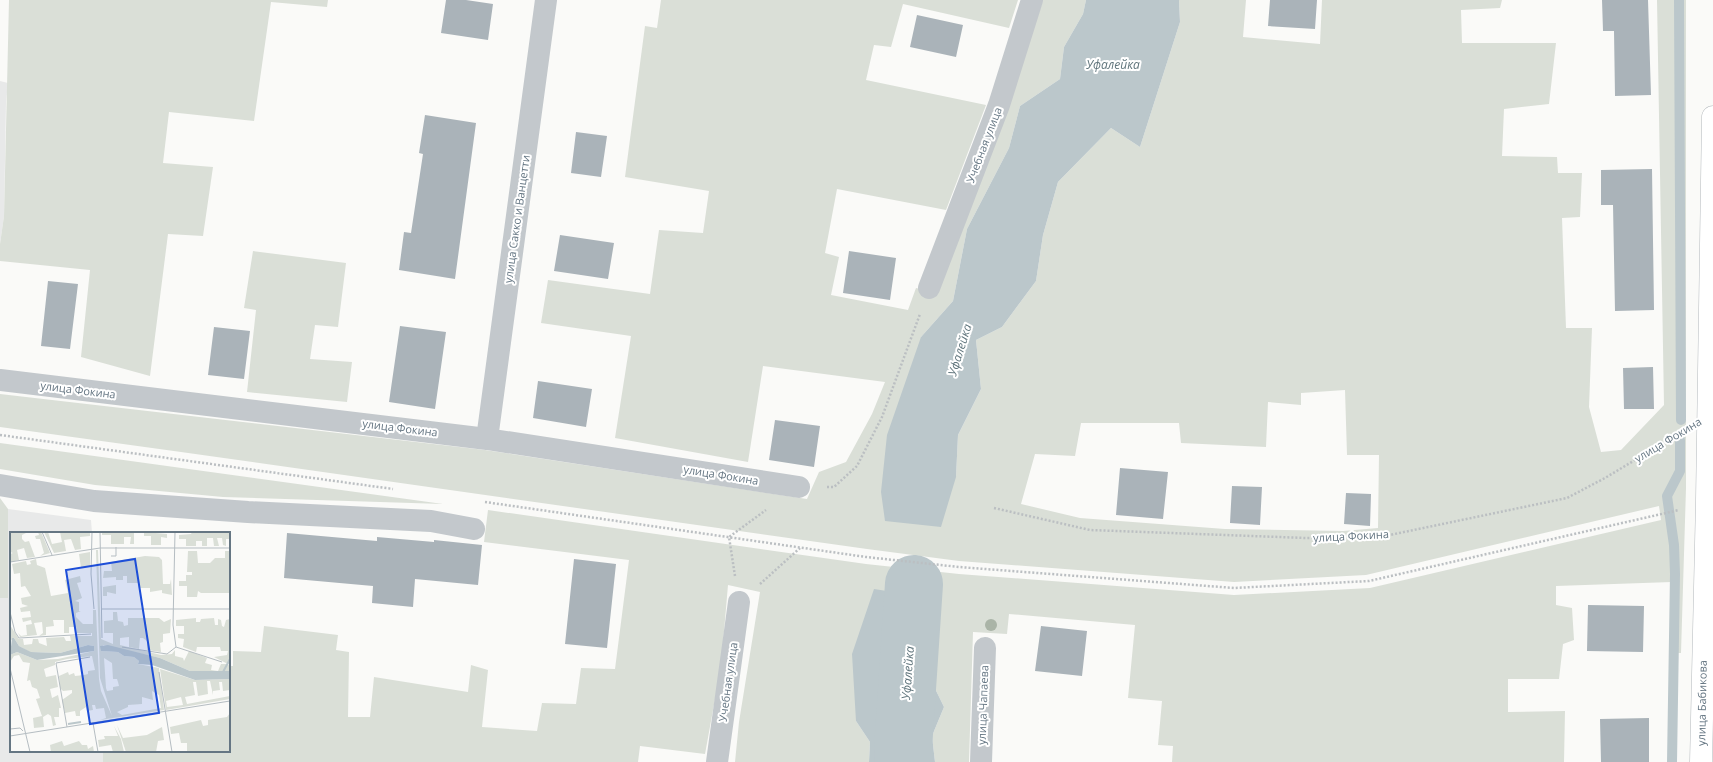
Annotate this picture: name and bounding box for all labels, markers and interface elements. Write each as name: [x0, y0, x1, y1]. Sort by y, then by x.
water label: Уфалейка: [1085, 56, 1140, 73]
street label: Учебная улица: [962, 105, 1005, 185]
street label: улица Сакко и Ванцетти: [500, 154, 533, 284]
water label: Уфалейка: [943, 322, 976, 379]
street label: улица Фокина: [40, 377, 117, 402]
street label: улица Фокина: [1631, 414, 1704, 466]
street label: улица Фокина: [362, 415, 439, 440]
street label: улица Фокина: [682, 461, 760, 488]
street label: улица Фокина: [1313, 526, 1389, 545]
inset map: [10, 532, 230, 752]
street label: Учебная улица: [715, 641, 740, 723]
water label: Уфалейка: [897, 645, 918, 701]
street label: улица Бабикова: [1693, 660, 1710, 746]
street label: улица Чапаева: [974, 665, 991, 745]

